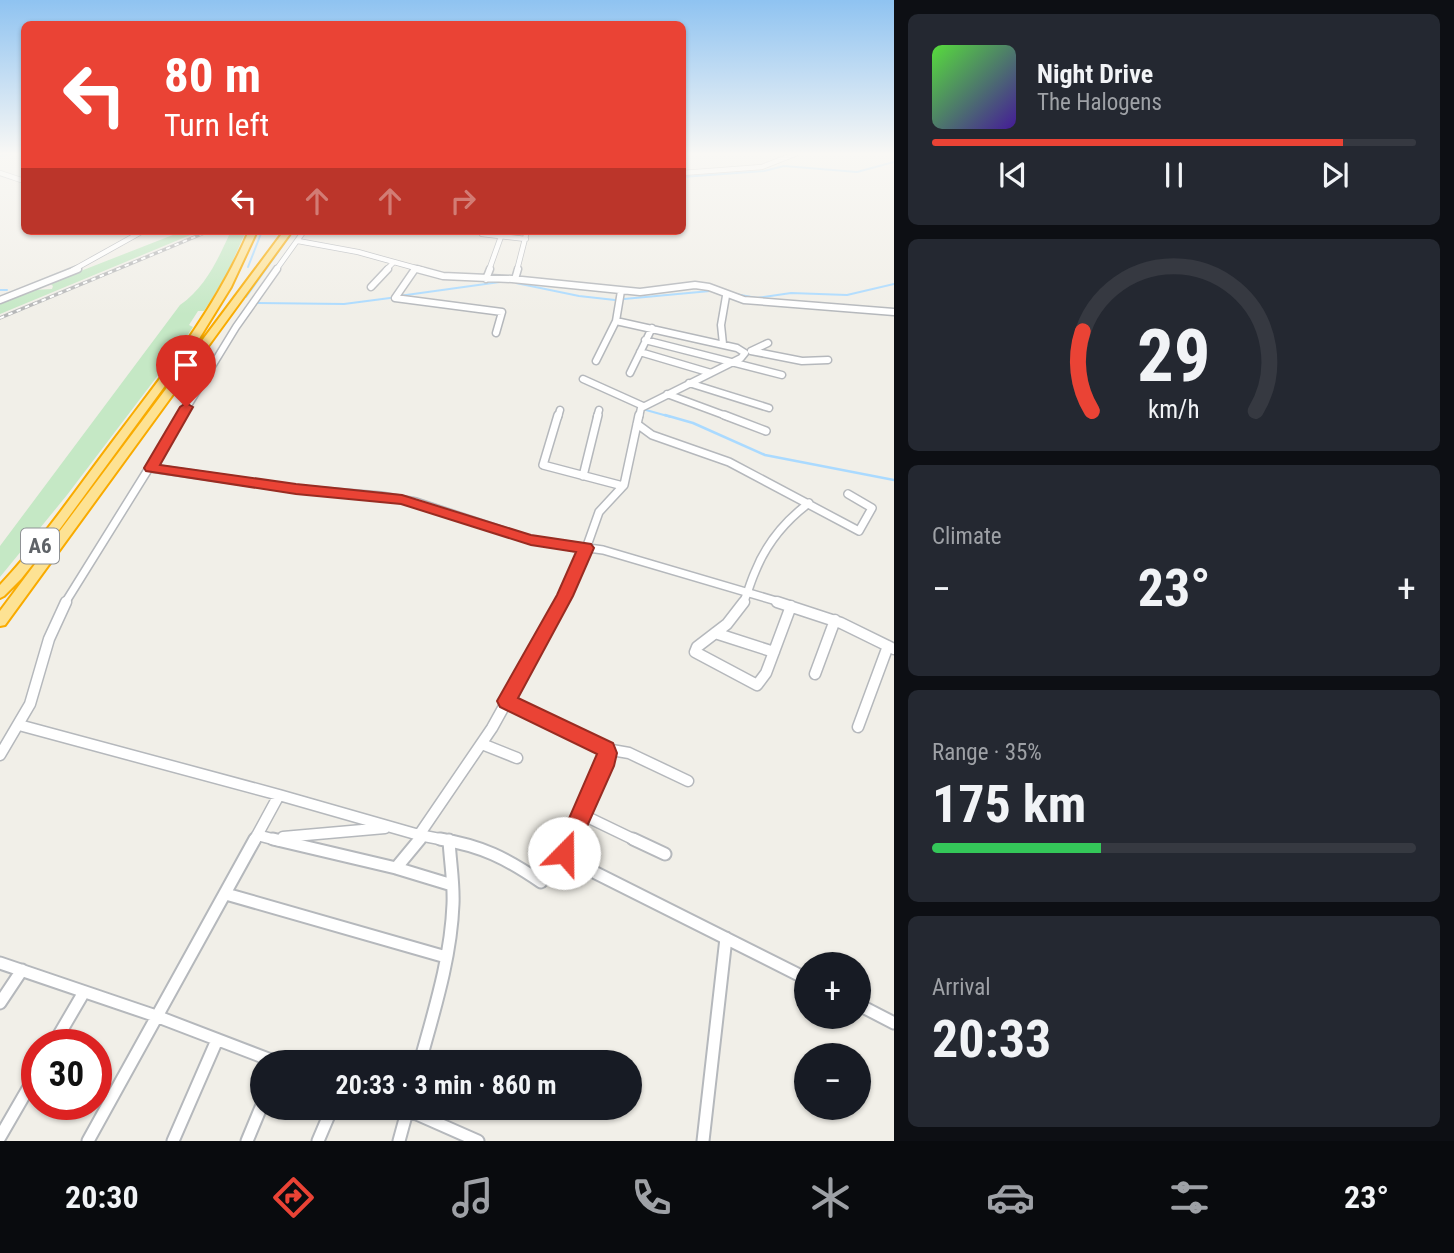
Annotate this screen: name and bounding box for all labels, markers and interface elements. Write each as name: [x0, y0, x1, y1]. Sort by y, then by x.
text: 80 m: [164, 47, 261, 104]
icon: left: [49, 49, 140, 140]
text: Night Drive: [1037, 59, 1153, 89]
text: The Halogens: [1037, 89, 1162, 116]
text: Turn left: [164, 106, 269, 144]
icon: previous: [994, 156, 1032, 194]
icon: pause: [1155, 156, 1193, 194]
icon: next: [1316, 156, 1354, 194]
icon: left: [225, 182, 263, 220]
icon: ahead: [298, 182, 336, 220]
icon: ahead: [371, 182, 409, 220]
icon: right: [444, 182, 482, 220]
text: 29: [1137, 314, 1211, 400]
pin: [156, 335, 216, 407]
icon: arrive: [167, 346, 205, 384]
text: km/h: [1148, 395, 1200, 424]
text: Climate: [932, 523, 1002, 550]
road number: Α6: [21, 528, 59, 564]
text: 23°: [1138, 558, 1210, 619]
text: −: [932, 567, 951, 611]
text: +: [1397, 567, 1416, 611]
text: Range · 35%: [932, 739, 1042, 766]
text: 175 km: [932, 774, 1086, 835]
position arrow: [527, 816, 601, 890]
map controls: [794, 952, 871, 1120]
button: +: [794, 952, 871, 1029]
text: Arrival: [932, 974, 991, 1001]
text: 20:33: [932, 1009, 1051, 1070]
speed limit sign: 30: [21, 1029, 112, 1120]
button: −: [794, 1043, 871, 1120]
text: 20:33 · 3 min · 860 m: [336, 1070, 556, 1100]
icon: directions: [269, 1173, 318, 1222]
icon: music: [448, 1173, 497, 1222]
icon: phone: [627, 1173, 676, 1222]
icon: climate: [806, 1173, 855, 1222]
icon: car: [986, 1173, 1035, 1222]
icon: filters: [1165, 1173, 1214, 1222]
text: 20:30: [65, 1178, 139, 1216]
text: 23°: [1344, 1178, 1389, 1216]

